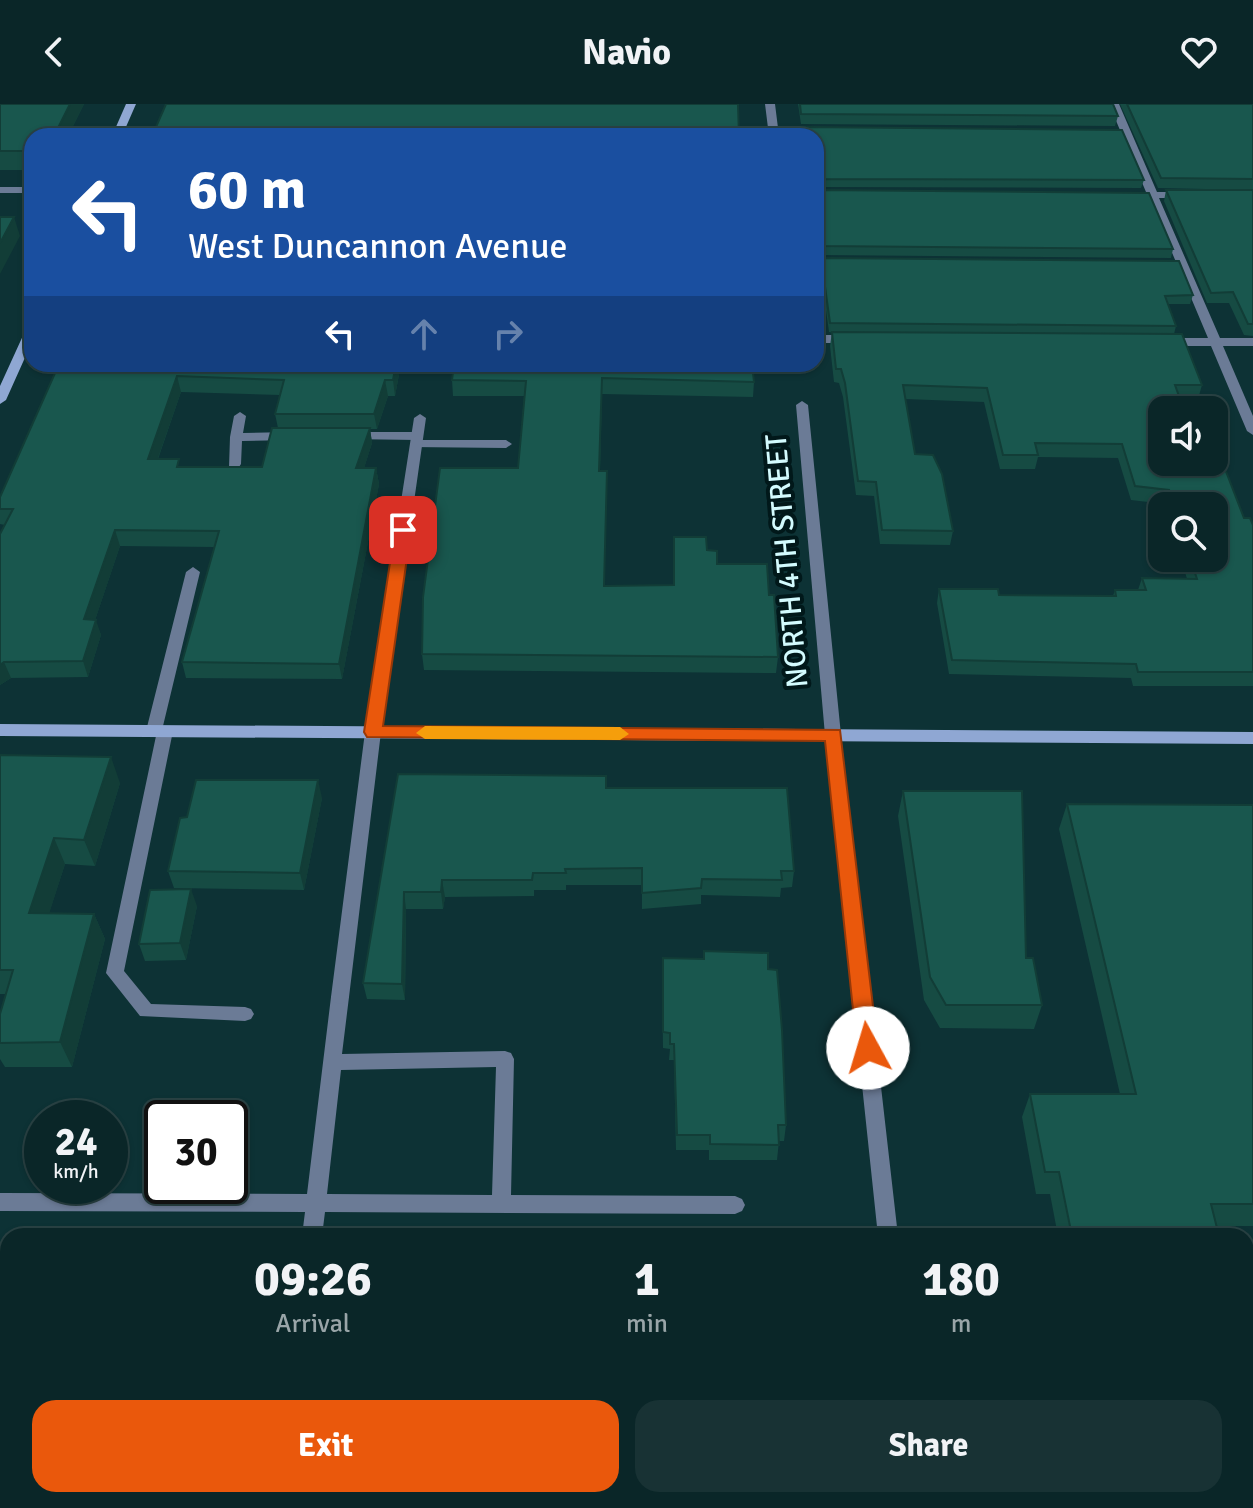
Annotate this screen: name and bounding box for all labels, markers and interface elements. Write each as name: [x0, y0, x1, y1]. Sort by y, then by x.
icon: back: [32, 30, 76, 74]
text: Navio: [582, 30, 671, 75]
icon: heart: [1177, 30, 1221, 74]
text: 60 m: [188, 155, 306, 224]
icon: left: [56, 160, 160, 264]
text: West Duncannon Avenue: [188, 224, 568, 269]
icon: left: [318, 312, 362, 356]
icon: ahead: [402, 312, 446, 356]
icon: right: [486, 312, 530, 356]
map controls: [1148, 396, 1228, 572]
button: sound: [1148, 396, 1228, 476]
street label: NORTH 4TH STREET: [757, 432, 817, 689]
button: search: [1148, 492, 1228, 572]
pin: [369, 496, 437, 564]
icon: arrive: [381, 508, 425, 552]
position arrow: [826, 1006, 910, 1090]
speed limit sign: 30: [144, 1100, 248, 1204]
text: 24: [54, 1117, 98, 1167]
text: km/h: [53, 1159, 99, 1184]
text: 09:26: [254, 1250, 372, 1309]
text: 1: [634, 1250, 660, 1309]
text: 180: [922, 1250, 1000, 1309]
text: Arrival: [276, 1308, 350, 1340]
text: min: [626, 1308, 668, 1340]
text: m: [951, 1308, 971, 1340]
button: Exit: [32, 1400, 619, 1492]
button: Share: [635, 1400, 1222, 1492]

